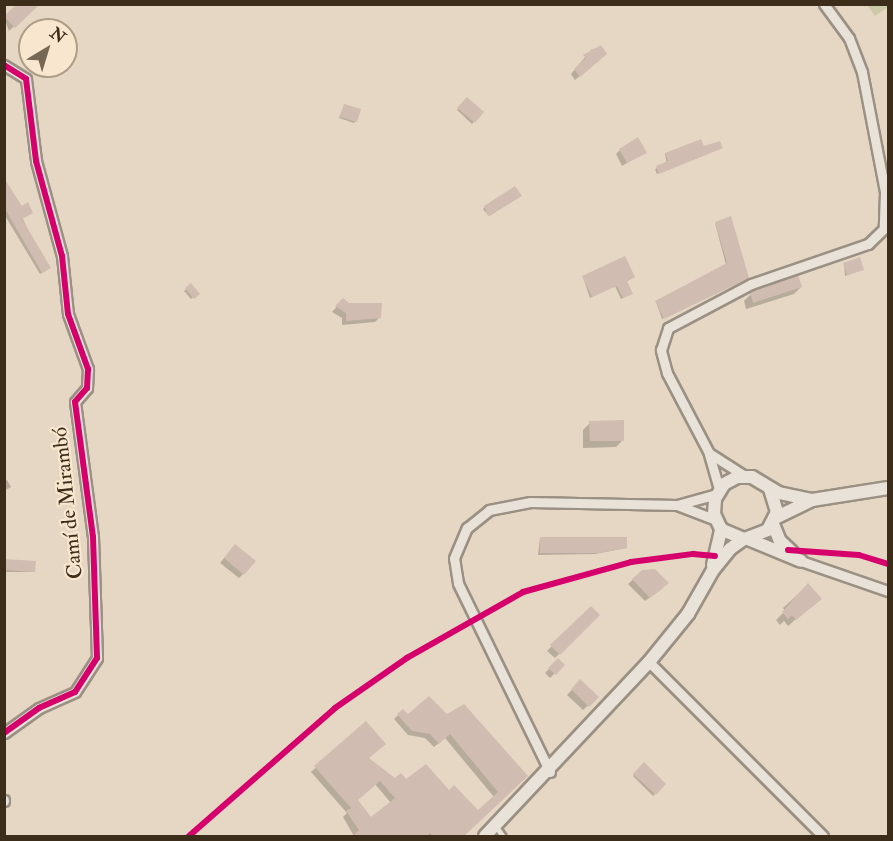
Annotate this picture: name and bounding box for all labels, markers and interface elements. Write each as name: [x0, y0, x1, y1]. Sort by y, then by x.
north arrow: [18, 18, 78, 78]
text: N: [46, 23, 70, 48]
street label: Camí de Mirambó: [47, 426, 89, 580]

